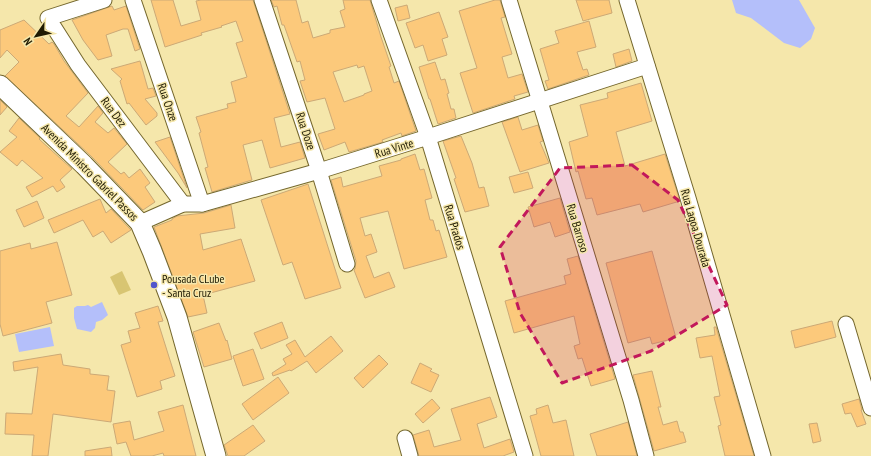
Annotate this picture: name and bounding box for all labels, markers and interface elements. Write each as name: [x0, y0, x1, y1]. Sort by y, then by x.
north arrow: [16, 16, 56, 56]
text: N: [20, 35, 35, 48]
street label: Rua Onze: [155, 81, 182, 123]
street label: Rua Dez: [98, 94, 130, 130]
street label: Rua Doze: [293, 110, 319, 152]
street label: Avenida Ministro Gabriel Passos: [38, 120, 142, 224]
street label: Rua Vinte: [373, 135, 415, 161]
street label: Rua Lagoa Dourada: [678, 187, 714, 269]
street label: Rua Barroso: [564, 202, 592, 254]
street label: Rua Prados: [441, 203, 469, 251]
place label: Pousada CLube - Santa Cruz: [162, 271, 225, 300]
marker: Pousada CLube - Santa Cruz: [149, 280, 159, 290]

